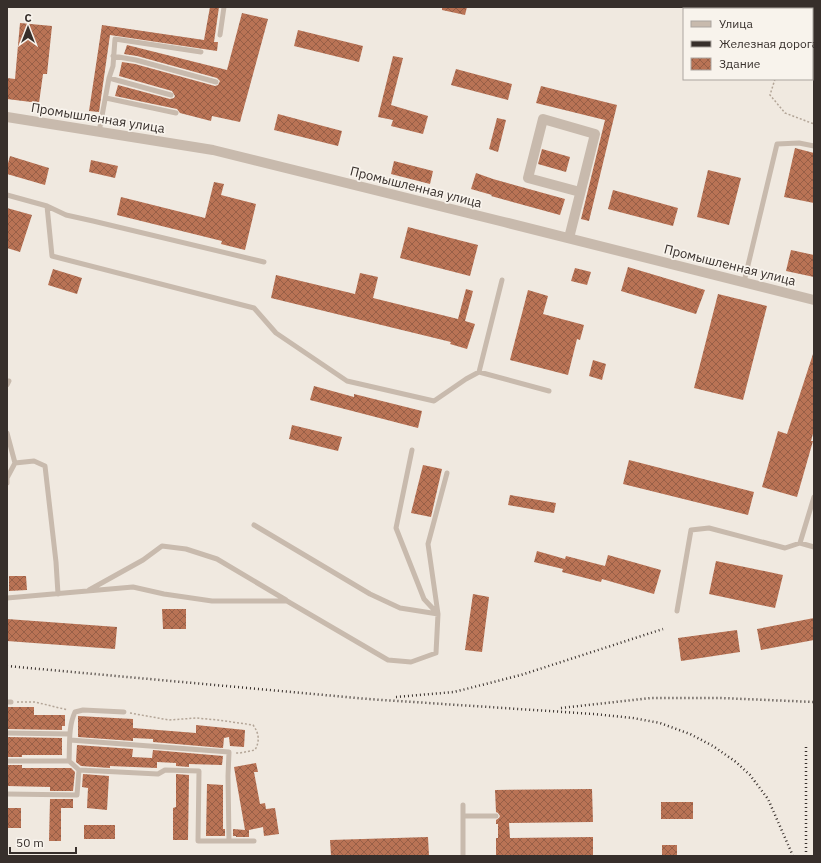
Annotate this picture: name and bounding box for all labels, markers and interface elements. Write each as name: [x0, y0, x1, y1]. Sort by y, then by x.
north arrow: [8, 8, 48, 48]
legend: [683, 8, 813, 80]
text: С: [24, 11, 32, 25]
text: Улица: [719, 16, 753, 31]
text: Железная дорога: [719, 36, 819, 51]
text: Здание: [719, 56, 761, 71]
street label: Промышленная улица: [30, 99, 166, 137]
street label: Промышленная улица: [348, 162, 484, 212]
street label: Промышленная улица: [662, 240, 798, 290]
scale bar: [10, 829, 76, 855]
text: 50 m: [16, 835, 44, 850]

